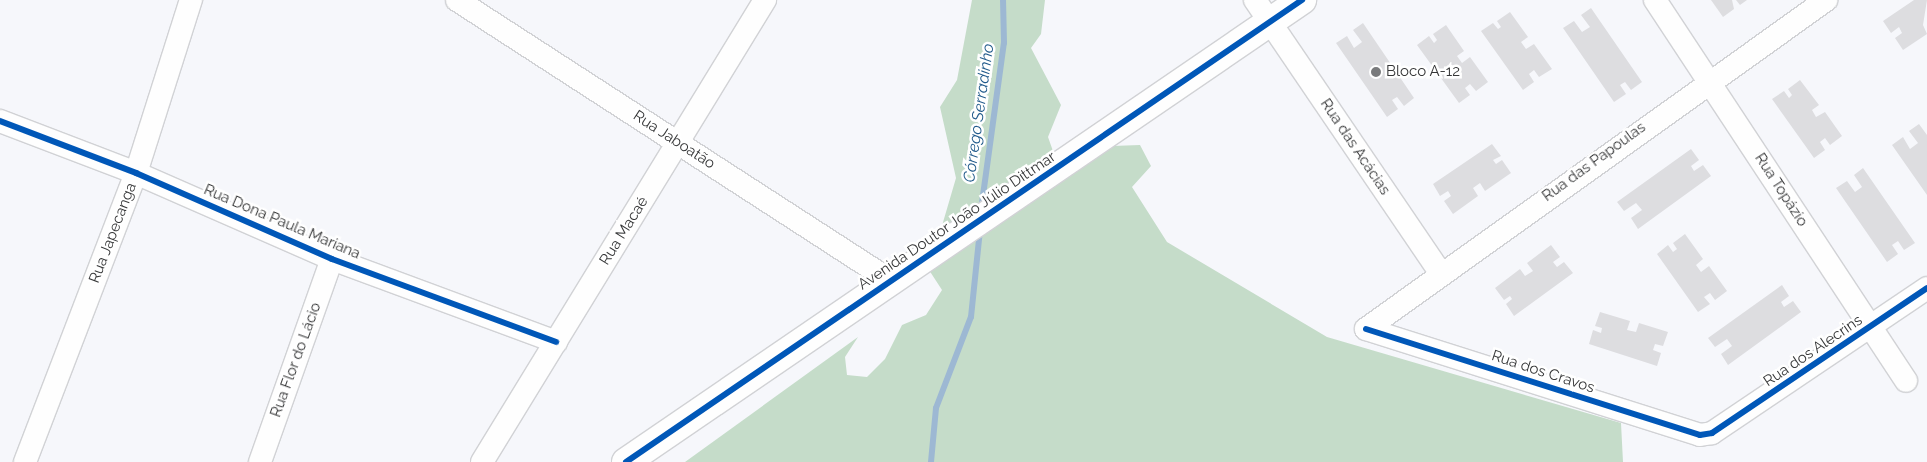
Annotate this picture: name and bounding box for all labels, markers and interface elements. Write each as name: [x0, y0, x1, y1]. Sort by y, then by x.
water label: Córrego Serradinho: [960, 42, 998, 184]
place label: Bloco A-12: [1386, 63, 1460, 81]
marker: Bloco A-12: [1370, 66, 1382, 78]
street label: Rua das Acácias: [1316, 95, 1394, 199]
street label: Rua Jaboatão: [630, 107, 718, 173]
street label: Rua das Papoulas: [1539, 119, 1649, 205]
street label: Avenida Doutor João Júlio Dittmar: [854, 148, 1060, 294]
street label: Rua Topázio: [1751, 150, 1811, 230]
street label: Rua Japecanga: [86, 180, 140, 286]
street label: Rua Dona Paula Mariana: [201, 181, 363, 263]
street label: Rua Macaé: [596, 194, 652, 268]
street label: Rua Flor do Lácio: [267, 300, 325, 420]
street label: Rua dos Alecrins: [1760, 311, 1866, 391]
street label: Rua dos Cravos: [1489, 347, 1597, 397]

